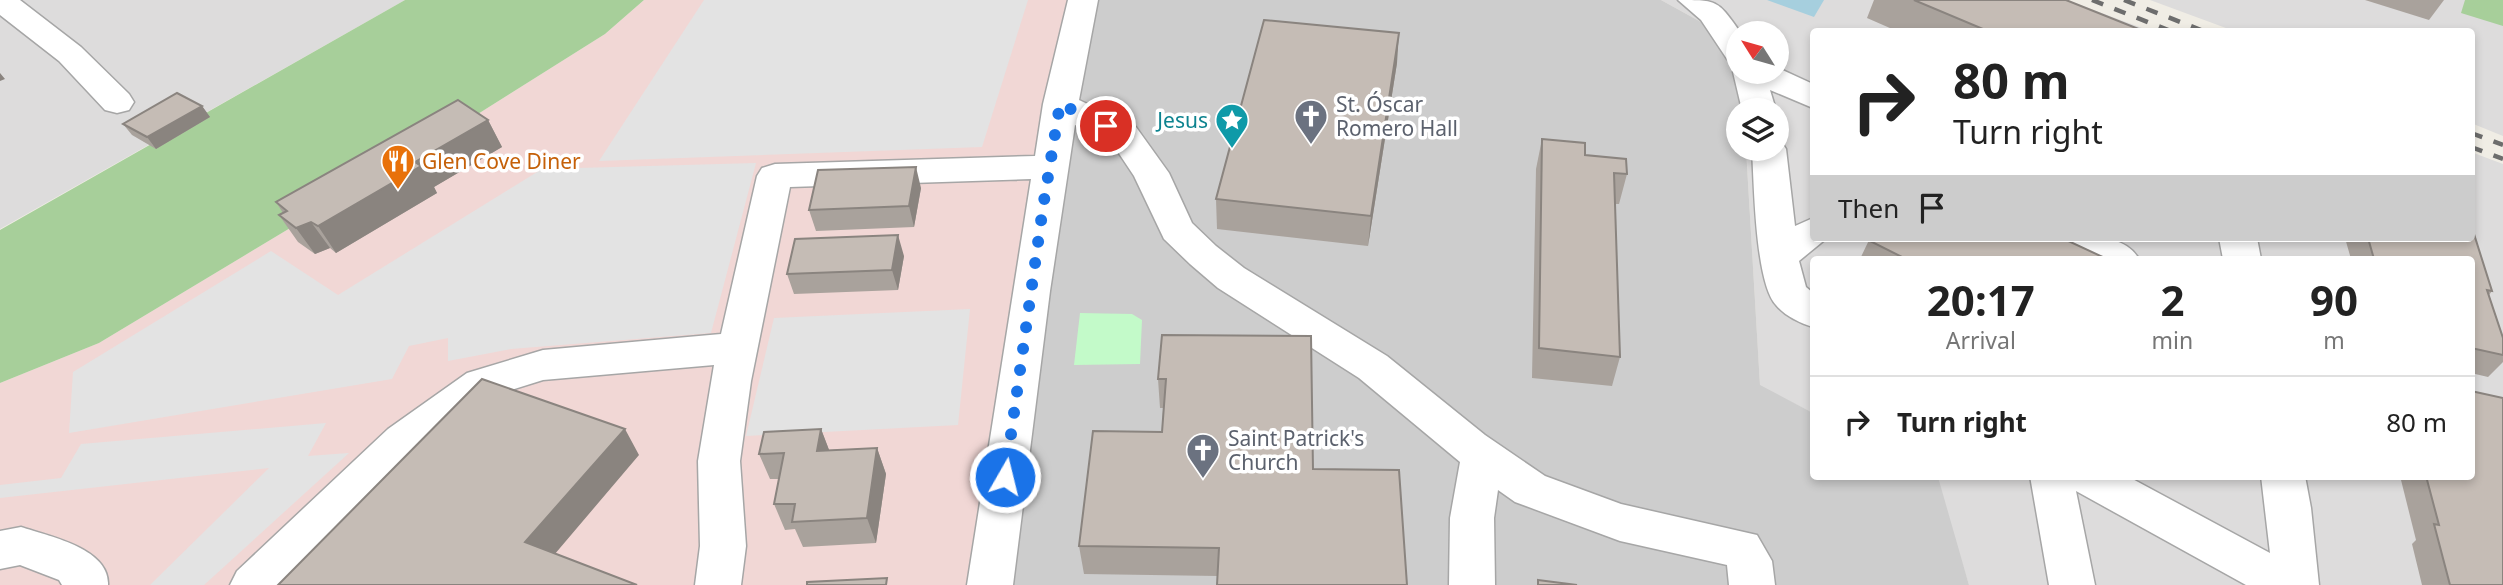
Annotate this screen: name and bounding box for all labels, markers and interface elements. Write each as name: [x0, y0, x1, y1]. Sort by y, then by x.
north arrow: [1726, 21, 1788, 84]
map controls: [1726, 21, 1789, 161]
text: 80 m: [1953, 47, 2070, 113]
icon: right: [1838, 56, 1929, 147]
place label: St. Óscar Romero Hall: [1336, 90, 1458, 142]
pin: [1076, 96, 1136, 156]
church icon: St. Óscar Romero Hall: [1292, 97, 1330, 146]
button: layers: [1726, 98, 1789, 161]
place icon: Jesus: [1213, 101, 1251, 150]
place label: Jesus: [1155, 106, 1208, 134]
icon: arrive: [1087, 107, 1125, 145]
text: Turn right: [1953, 110, 2103, 153]
restaurant icon: Glen Cove Diner: [379, 142, 417, 191]
place label: Glen Cove Diner: [422, 147, 581, 175]
icon: arrive: [1913, 189, 1951, 227]
text: Then: [1838, 190, 1899, 226]
text: 20:17: [1927, 271, 2035, 328]
text: 2: [2160, 271, 2184, 328]
text: 90: [2310, 271, 2358, 328]
text: Arrival: [1946, 324, 2016, 356]
text: min: [2152, 324, 2193, 356]
text: m: [2323, 324, 2345, 356]
icon: right: [1838, 403, 1876, 441]
text: Turn right: [1897, 404, 2027, 440]
text: 80 m: [2386, 404, 2447, 440]
place label: Saint Patrick's Church: [1228, 424, 1364, 476]
church icon: Saint Patrick's Church: [1184, 431, 1222, 480]
position arrow: [968, 440, 1042, 514]

